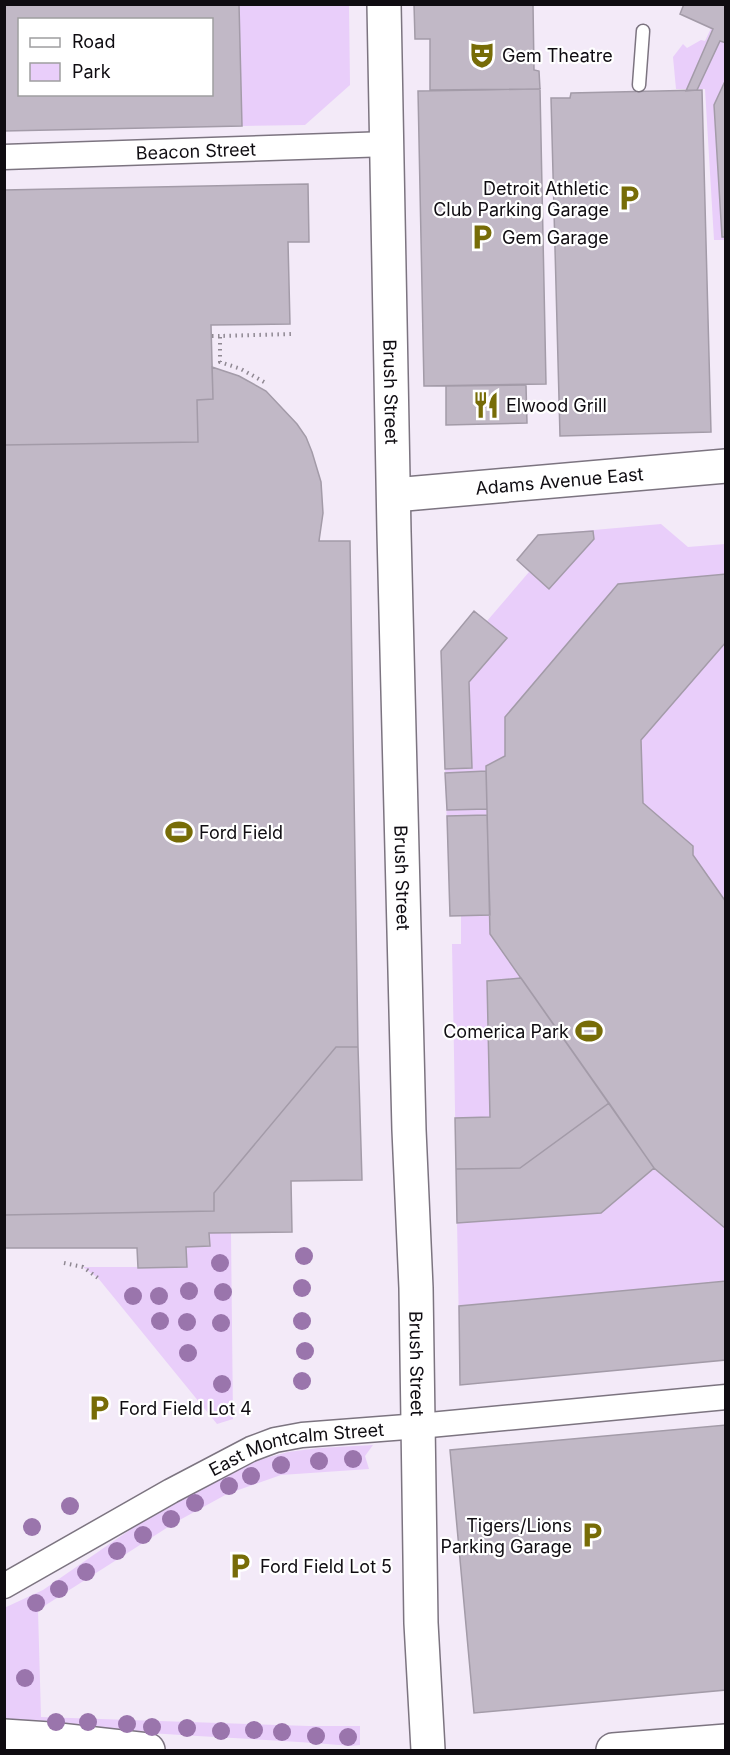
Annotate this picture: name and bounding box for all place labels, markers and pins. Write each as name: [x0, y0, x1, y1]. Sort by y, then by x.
theatre icon: Gem Theatre: [467, 40, 497, 70]
place label: Gem Theatre: [502, 45, 613, 66]
place label: Detroit Athletic Club Parking Garage: [433, 178, 609, 220]
parking icon: Detroit Athletic Club Parking Garage: [614, 183, 644, 213]
parking icon: Gem Garage: [467, 222, 497, 252]
place label: Gem Garage: [502, 227, 609, 248]
restaurant icon: Elwood Grill: [471, 390, 501, 420]
place label: Elwood Grill: [506, 395, 607, 416]
sports icon: Ford Field: [164, 817, 194, 847]
place label: Ford Field: [199, 822, 283, 843]
sports icon: Comerica Park: [574, 1016, 604, 1046]
place label: Comerica Park: [443, 1021, 569, 1042]
parking icon: Ford Field Lot 4: [84, 1393, 114, 1423]
place label: Ford Field Lot 4: [119, 1398, 252, 1419]
place label: Tigers/Lions Parking Garage: [440, 1515, 572, 1557]
parking icon: Tigers/Lions Parking Garage: [577, 1520, 607, 1550]
parking icon: Ford Field Lot 5: [225, 1551, 255, 1581]
place label: Ford Field Lot 5: [260, 1556, 392, 1577]

